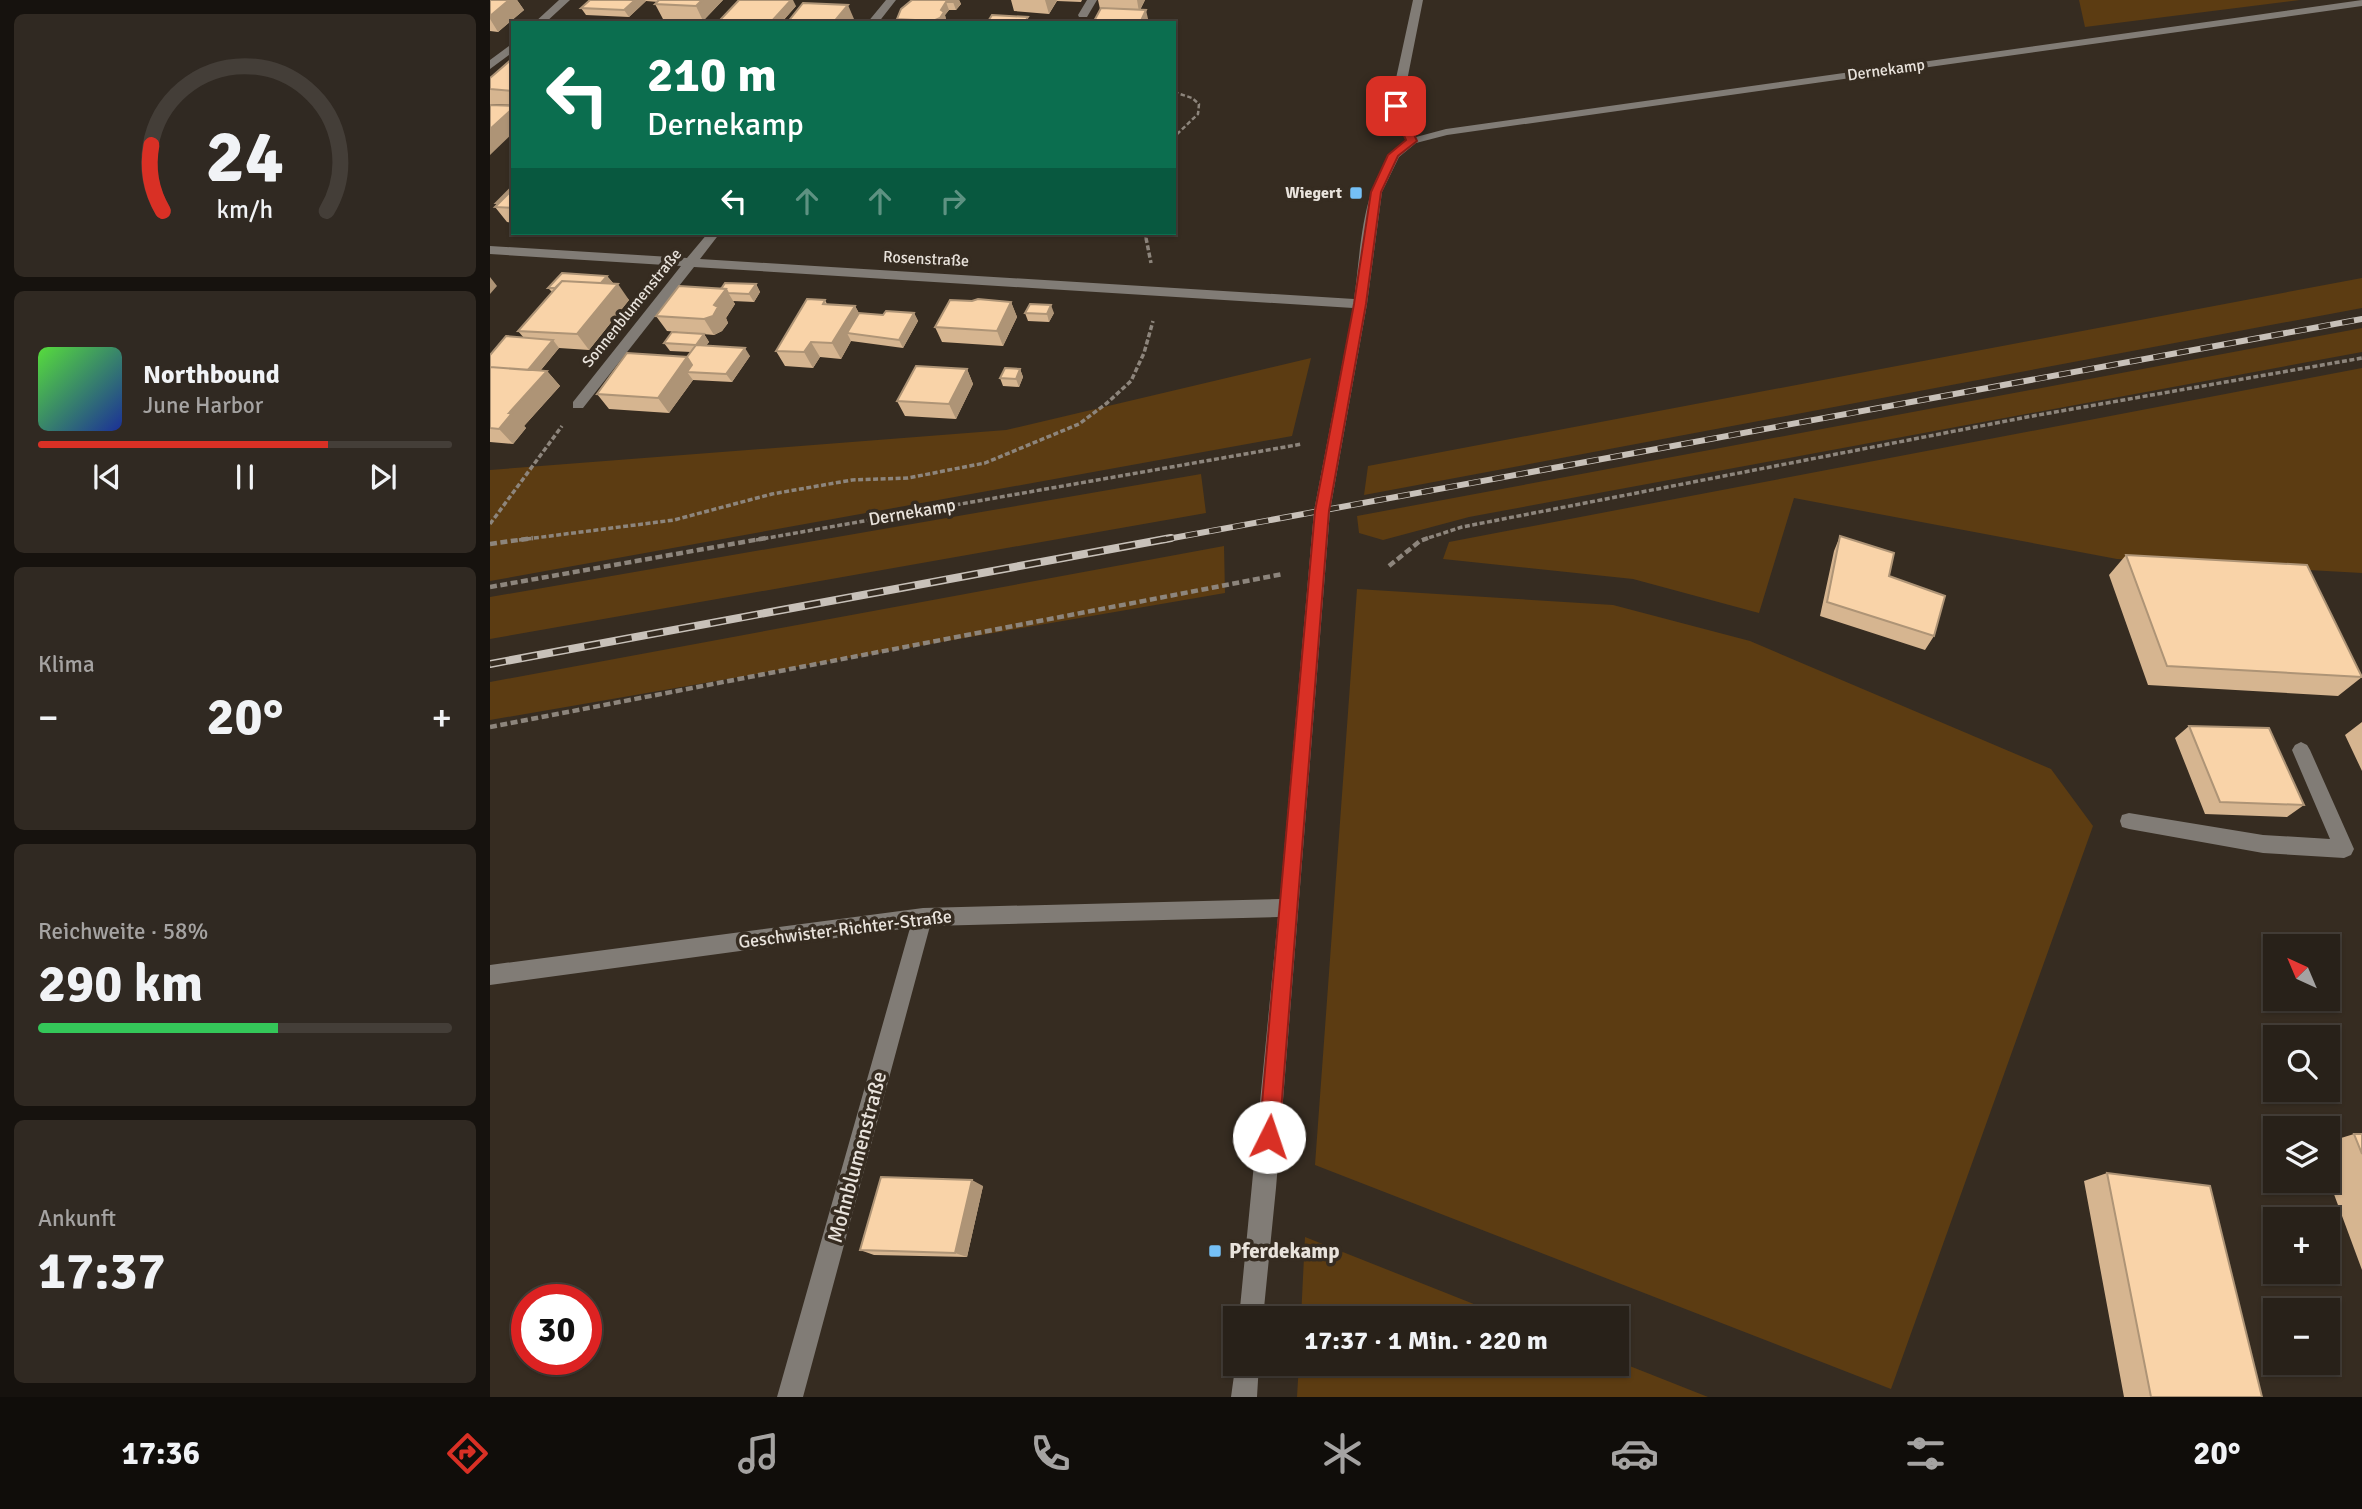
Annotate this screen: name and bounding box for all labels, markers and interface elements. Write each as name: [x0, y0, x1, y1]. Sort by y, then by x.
text: 210 m: [647, 45, 777, 105]
icon: left: [532, 49, 623, 140]
street label: Dernekamp: [1846, 55, 1926, 85]
pin: [1366, 76, 1426, 136]
icon: arrive: [1377, 87, 1415, 125]
text: Dernekamp: [647, 105, 804, 144]
text: 24: [206, 114, 284, 203]
icon: left: [715, 182, 753, 220]
icon: ahead: [788, 182, 826, 220]
icon: ahead: [861, 182, 899, 220]
icon: right: [934, 182, 972, 220]
place label: Wiegert: [1285, 183, 1342, 203]
marker: Wiegert: [1348, 185, 1364, 201]
text: km/h: [217, 194, 273, 225]
street label: Sonnenblumenstraße: [578, 245, 686, 371]
street label: Rosenstraße: [883, 247, 969, 271]
text: Northbound: [143, 359, 280, 391]
text: June Harbor: [143, 391, 263, 420]
icon: previous: [88, 458, 126, 496]
icon: pause: [226, 458, 264, 496]
icon: next: [364, 458, 402, 496]
street label: Dernekamp: [867, 494, 957, 530]
text: Klima: [38, 650, 95, 679]
text: 20°: [207, 685, 283, 749]
text: −: [38, 694, 59, 741]
text: +: [431, 694, 452, 741]
street label: Geschwister-Richter-Straße: [737, 905, 953, 953]
text: Reichweite · 58%: [38, 917, 208, 946]
north arrow: [2263, 934, 2340, 1012]
map controls: [2263, 934, 2340, 1375]
text: 290 km: [38, 952, 203, 1016]
button: search: [2263, 1025, 2340, 1102]
street label: Mohnblumenstraße: [822, 1068, 892, 1246]
position arrow: [1232, 1100, 1306, 1174]
button: layers: [2263, 1116, 2340, 1193]
text: Ankunft: [38, 1204, 116, 1233]
button: +: [2263, 1207, 2340, 1284]
place label: Pferdekamp: [1229, 1238, 1339, 1264]
text: 17:37: [38, 1239, 166, 1303]
marker: Pferdekamp: [1207, 1243, 1223, 1259]
speed limit sign: 30: [511, 1284, 602, 1375]
button: −: [2263, 1298, 2340, 1375]
text: 17:37 · 1 Min. · 220 m: [1304, 1325, 1548, 1357]
icon: directions: [443, 1429, 492, 1478]
icon: music: [734, 1429, 783, 1478]
icon: phone: [1026, 1429, 1075, 1478]
icon: climate: [1318, 1429, 1367, 1478]
icon: car: [1610, 1429, 1659, 1478]
icon: filters: [1901, 1429, 1950, 1478]
text: 17:36: [121, 1434, 200, 1473]
text: 20°: [2193, 1434, 2241, 1473]

